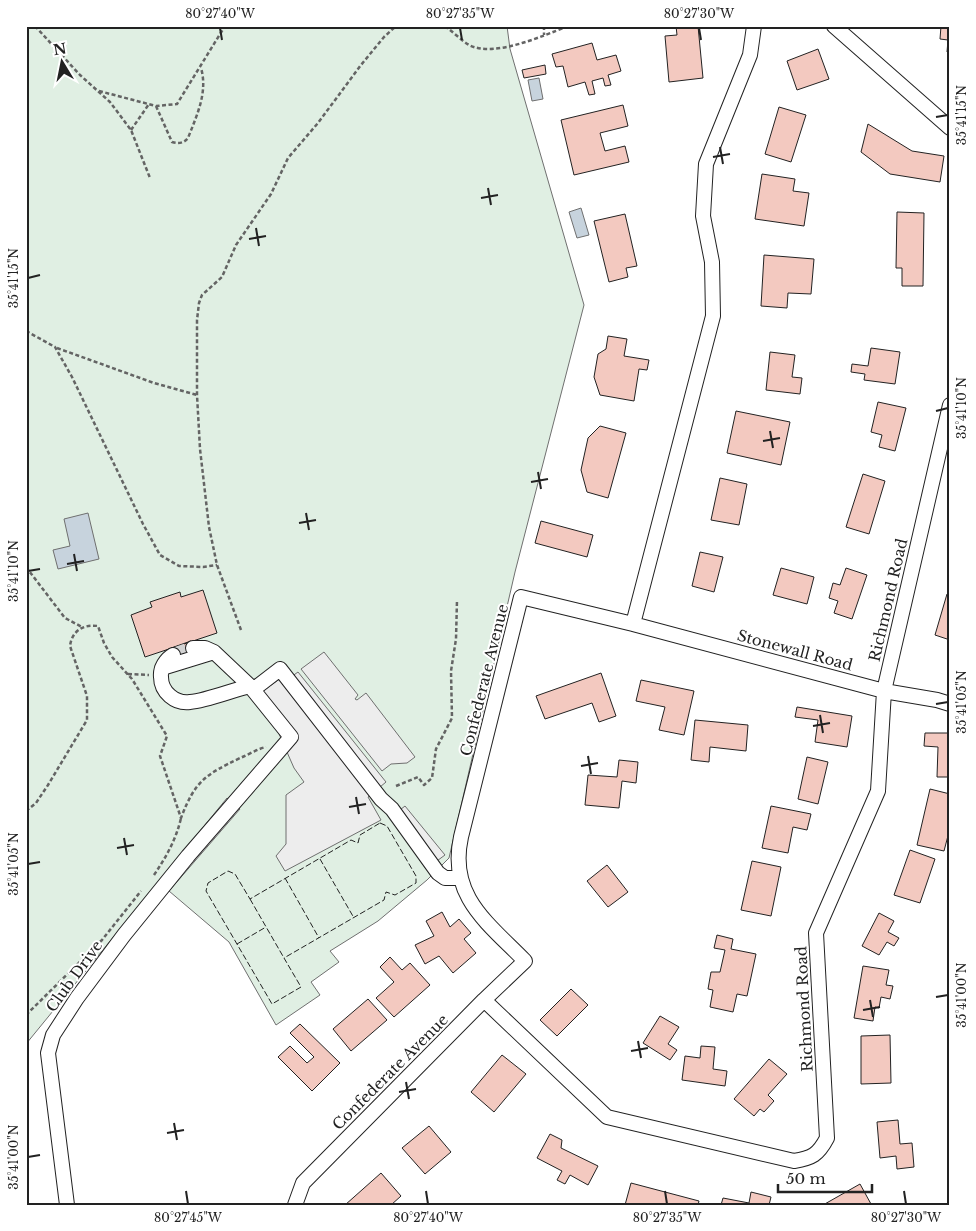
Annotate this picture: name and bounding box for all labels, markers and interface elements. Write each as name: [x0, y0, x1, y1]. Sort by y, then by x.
text: 80°27'40"W: [185, 6, 256, 21]
text: 80°27'35"W: [426, 6, 495, 21]
text: 80°27'30"W: [664, 6, 735, 21]
north arrow: [38, 38, 88, 88]
text: N: [52, 39, 68, 59]
text: 35°41'15"N: [954, 85, 969, 145]
text: 35°41'15"N: [6, 248, 21, 308]
text: 35°41'10"N: [954, 377, 969, 439]
street label: Richmond Road: [865, 537, 911, 663]
text: 35°41'10"N: [6, 540, 21, 602]
street label: Confederate Avenue: [456, 602, 512, 758]
street label: Stonewall Road: [735, 625, 855, 675]
text: 35°41'05"N: [954, 670, 969, 734]
text: 35°41'05"N: [6, 832, 21, 896]
street label: Club Drive: [42, 936, 106, 1016]
street label: Richmond Road: [791, 946, 817, 1072]
text: 35°41'00"N: [954, 962, 969, 1028]
street label: Confederate Avenue: [328, 1010, 452, 1134]
text: 35°41'00"N: [6, 1124, 21, 1190]
scale bar: [778, 1161, 872, 1193]
text: 50 m: [786, 1169, 826, 1188]
text: 80°27'45"W: [154, 1210, 223, 1225]
text: 80°27'40"W: [393, 1210, 464, 1225]
text: 80°27'35"W: [633, 1210, 702, 1225]
text: 80°27'30"W: [871, 1210, 942, 1225]

